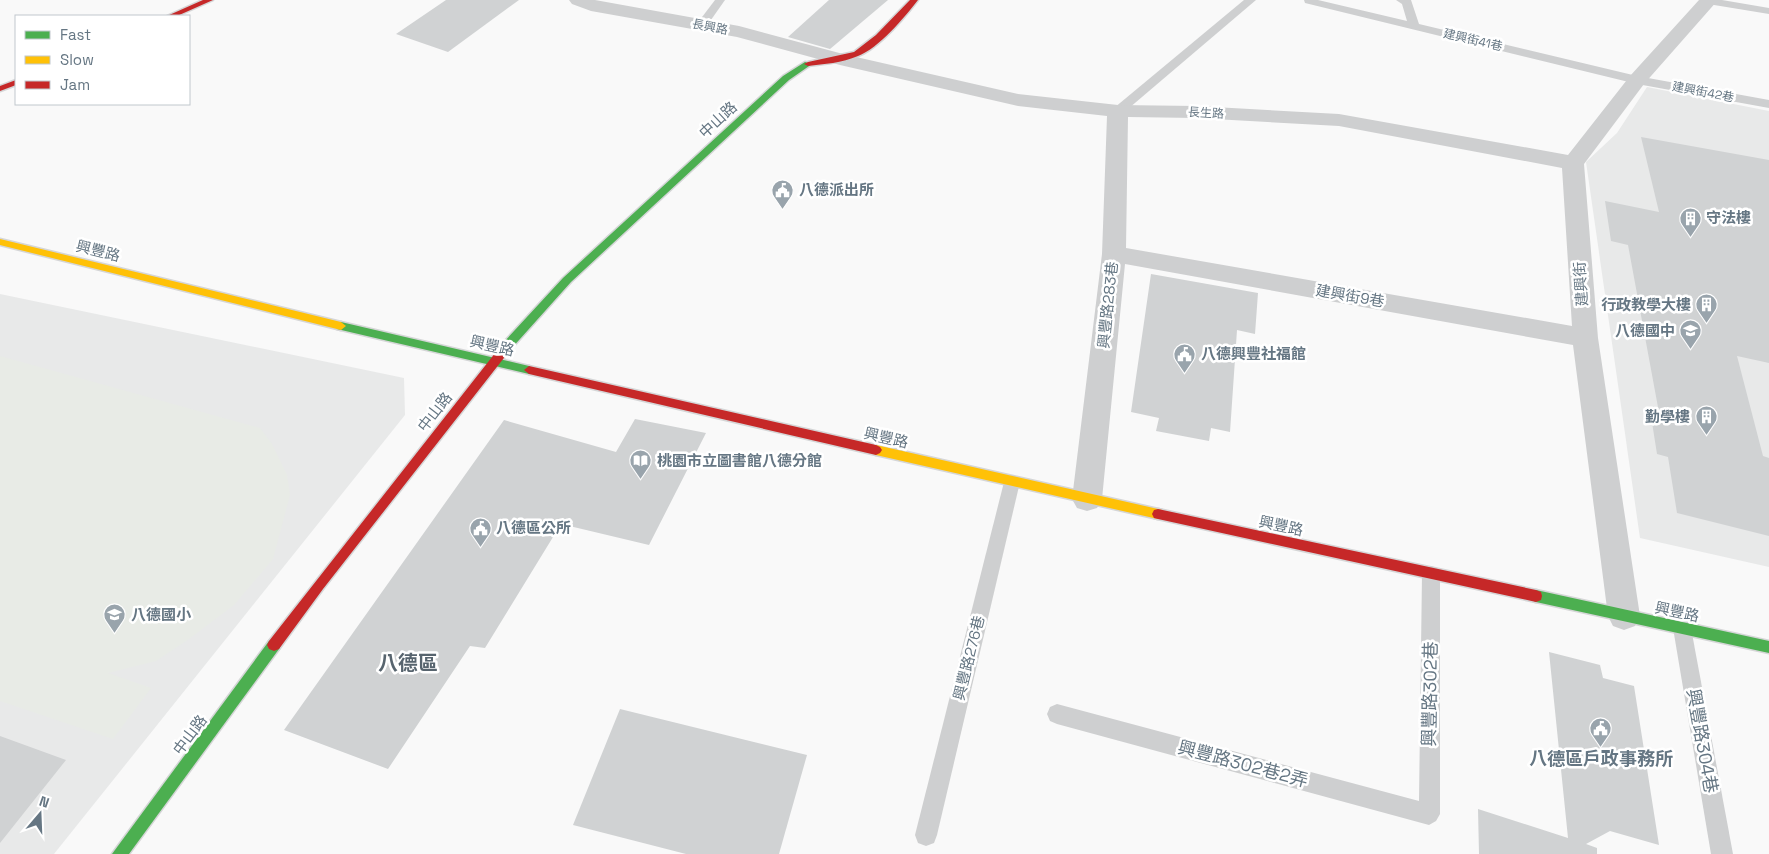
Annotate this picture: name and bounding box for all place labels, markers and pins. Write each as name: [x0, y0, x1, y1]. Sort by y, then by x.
public building icon: 八德派出所: [771, 178, 795, 209]
place label: 八德派出所: [799, 180, 874, 199]
building icon: 守法樓: [1678, 206, 1702, 237]
place label: 守法樓: [1706, 208, 1751, 227]
building icon: 行政教學大樓: [1695, 293, 1719, 324]
place label: 行政教學大樓: [1601, 295, 1691, 314]
school or university icon: 八德國中: [1679, 319, 1703, 350]
place label: 八德國中: [1615, 321, 1675, 340]
public building icon: 八德興豐社福館: [1173, 342, 1197, 373]
place label: 八德興豐社福館: [1201, 344, 1306, 363]
building icon: 勤學樓: [1694, 405, 1718, 436]
place label: 勤學樓: [1645, 407, 1690, 426]
library icon: 桃園市立圖書館八德分館: [629, 449, 653, 480]
place label: 桃園市立圖書館八德分館: [657, 451, 822, 470]
public building icon: 八德區公所: [468, 516, 492, 547]
place label: 八德區公所: [496, 518, 571, 537]
school or university icon: 八德國小: [103, 603, 127, 634]
place label: 八德國小: [131, 605, 192, 624]
public building icon: 八德區戶政事務所: [1589, 717, 1613, 748]
place label: 八德區戶政事務所: [1529, 747, 1673, 770]

